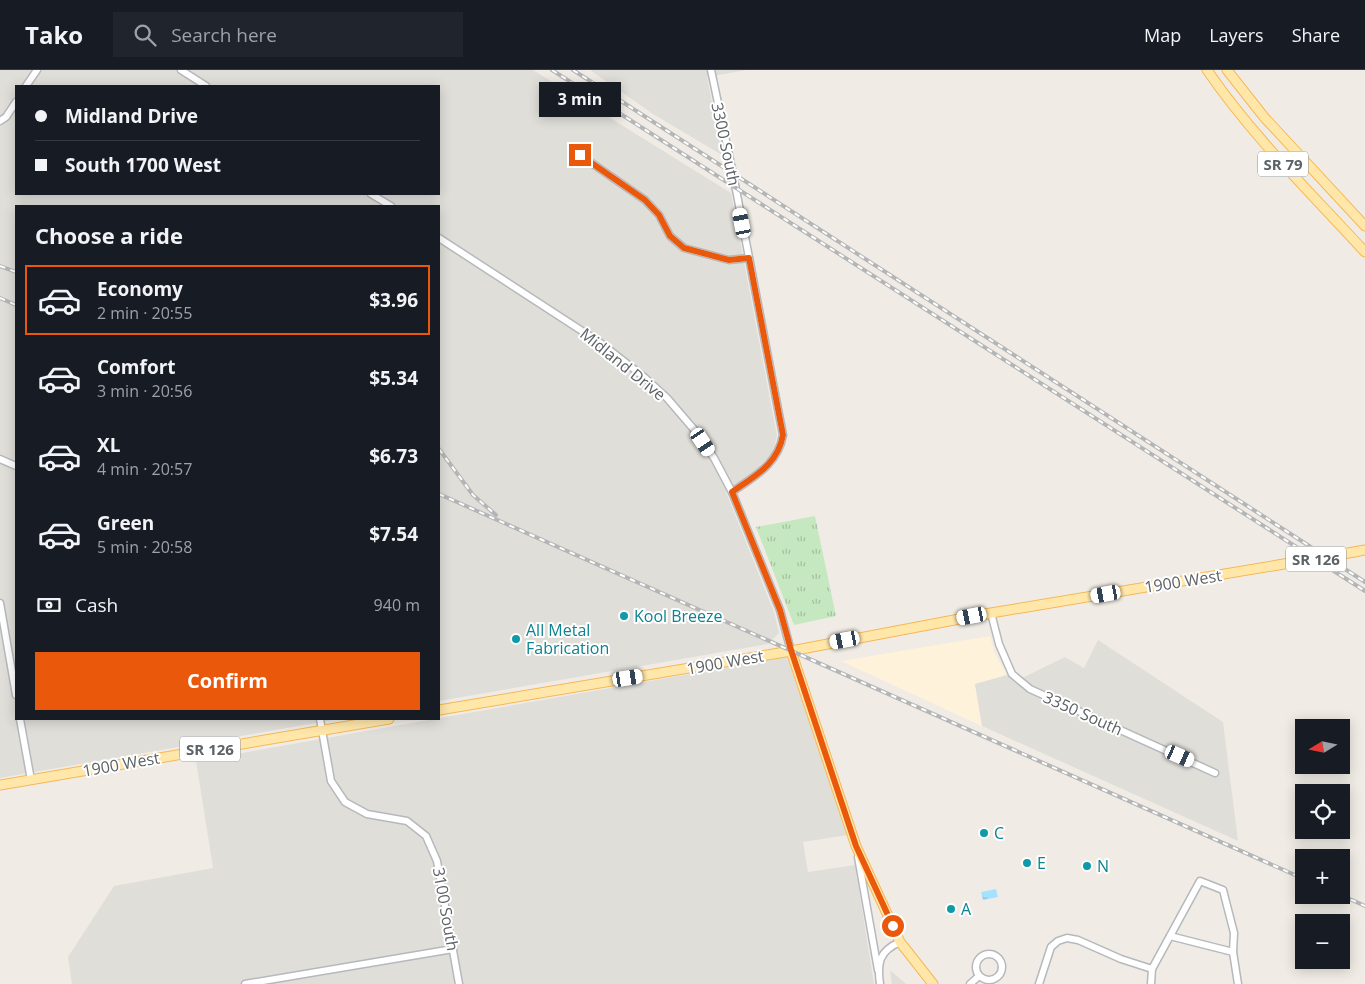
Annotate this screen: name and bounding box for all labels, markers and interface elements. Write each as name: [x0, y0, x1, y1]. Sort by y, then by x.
search box: [113, 12, 463, 57]
text: Tako: [25, 18, 83, 51]
icon: search: [131, 21, 159, 49]
text: Search here: [171, 22, 277, 48]
text: Map: [1144, 23, 1181, 47]
text: Layers: [1209, 23, 1264, 47]
text: Share: [1292, 23, 1340, 47]
callout: 3 min: [539, 82, 621, 118]
text: 3 min: [558, 88, 602, 110]
street label: 3300 South: [706, 100, 746, 188]
text: Midland Drive: [65, 103, 198, 129]
route end: [569, 144, 591, 166]
text: South 1700 West: [65, 152, 221, 178]
road number: SR 79: [1258, 152, 1308, 176]
car: [731, 207, 752, 239]
text: Choose a ride: [35, 220, 183, 250]
text: Economy: [97, 276, 183, 302]
icon: car: [37, 278, 82, 323]
text: $3.96: [369, 287, 418, 313]
text: 2 min · 20:55: [97, 302, 192, 324]
street label: Midland Drive: [576, 323, 670, 405]
text: Comfort: [97, 354, 176, 380]
icon: car: [37, 356, 82, 401]
text: $5.34: [369, 365, 418, 391]
text: 3 min · 20:56: [97, 380, 192, 402]
car: [688, 425, 717, 459]
text: XL: [97, 432, 120, 458]
icon: car: [37, 434, 82, 479]
text: $6.73: [369, 443, 418, 469]
text: 4 min · 20:57: [97, 458, 192, 480]
text: Green: [97, 510, 154, 536]
icon: car: [37, 512, 82, 557]
text: $7.54: [369, 521, 418, 547]
text: 5 min · 20:58: [97, 536, 192, 558]
road number: SR 126: [1286, 546, 1346, 572]
street label: 1900 West: [1143, 564, 1223, 598]
car: [1089, 584, 1122, 604]
icon: cash: [35, 591, 63, 619]
text: Cash: [75, 592, 118, 618]
text: 940 m: [374, 594, 420, 616]
place label: Kool Breeze: [634, 605, 723, 627]
car: [955, 606, 988, 626]
marker: Kool Breeze: [618, 610, 630, 622]
place label: All Metal Fabrication: [526, 619, 609, 659]
car: [828, 630, 861, 650]
marker: All Metal Fabrication: [510, 633, 522, 645]
street label: 1900 West: [685, 644, 766, 680]
button: Confirm: [35, 652, 420, 710]
car: [612, 668, 643, 688]
street label: 3350 South: [1040, 686, 1126, 740]
north arrow: [1295, 719, 1350, 774]
map controls: [1295, 719, 1350, 969]
road number: SR 126: [180, 736, 240, 762]
car: [1163, 743, 1196, 769]
street label: 1900 West: [81, 746, 162, 782]
button: locate: [1295, 784, 1350, 839]
place label: C: [994, 822, 1004, 844]
marker: C: [978, 827, 990, 839]
button: +: [1295, 849, 1350, 904]
place label: E: [1037, 852, 1046, 874]
place label: N: [1097, 855, 1109, 877]
marker: E: [1021, 857, 1033, 869]
marker: N: [1081, 860, 1093, 872]
street label: 3100 South: [428, 865, 464, 953]
place label: A: [961, 898, 972, 920]
marker: A: [945, 903, 957, 915]
button: −: [1295, 914, 1350, 969]
route start: [882, 915, 904, 937]

